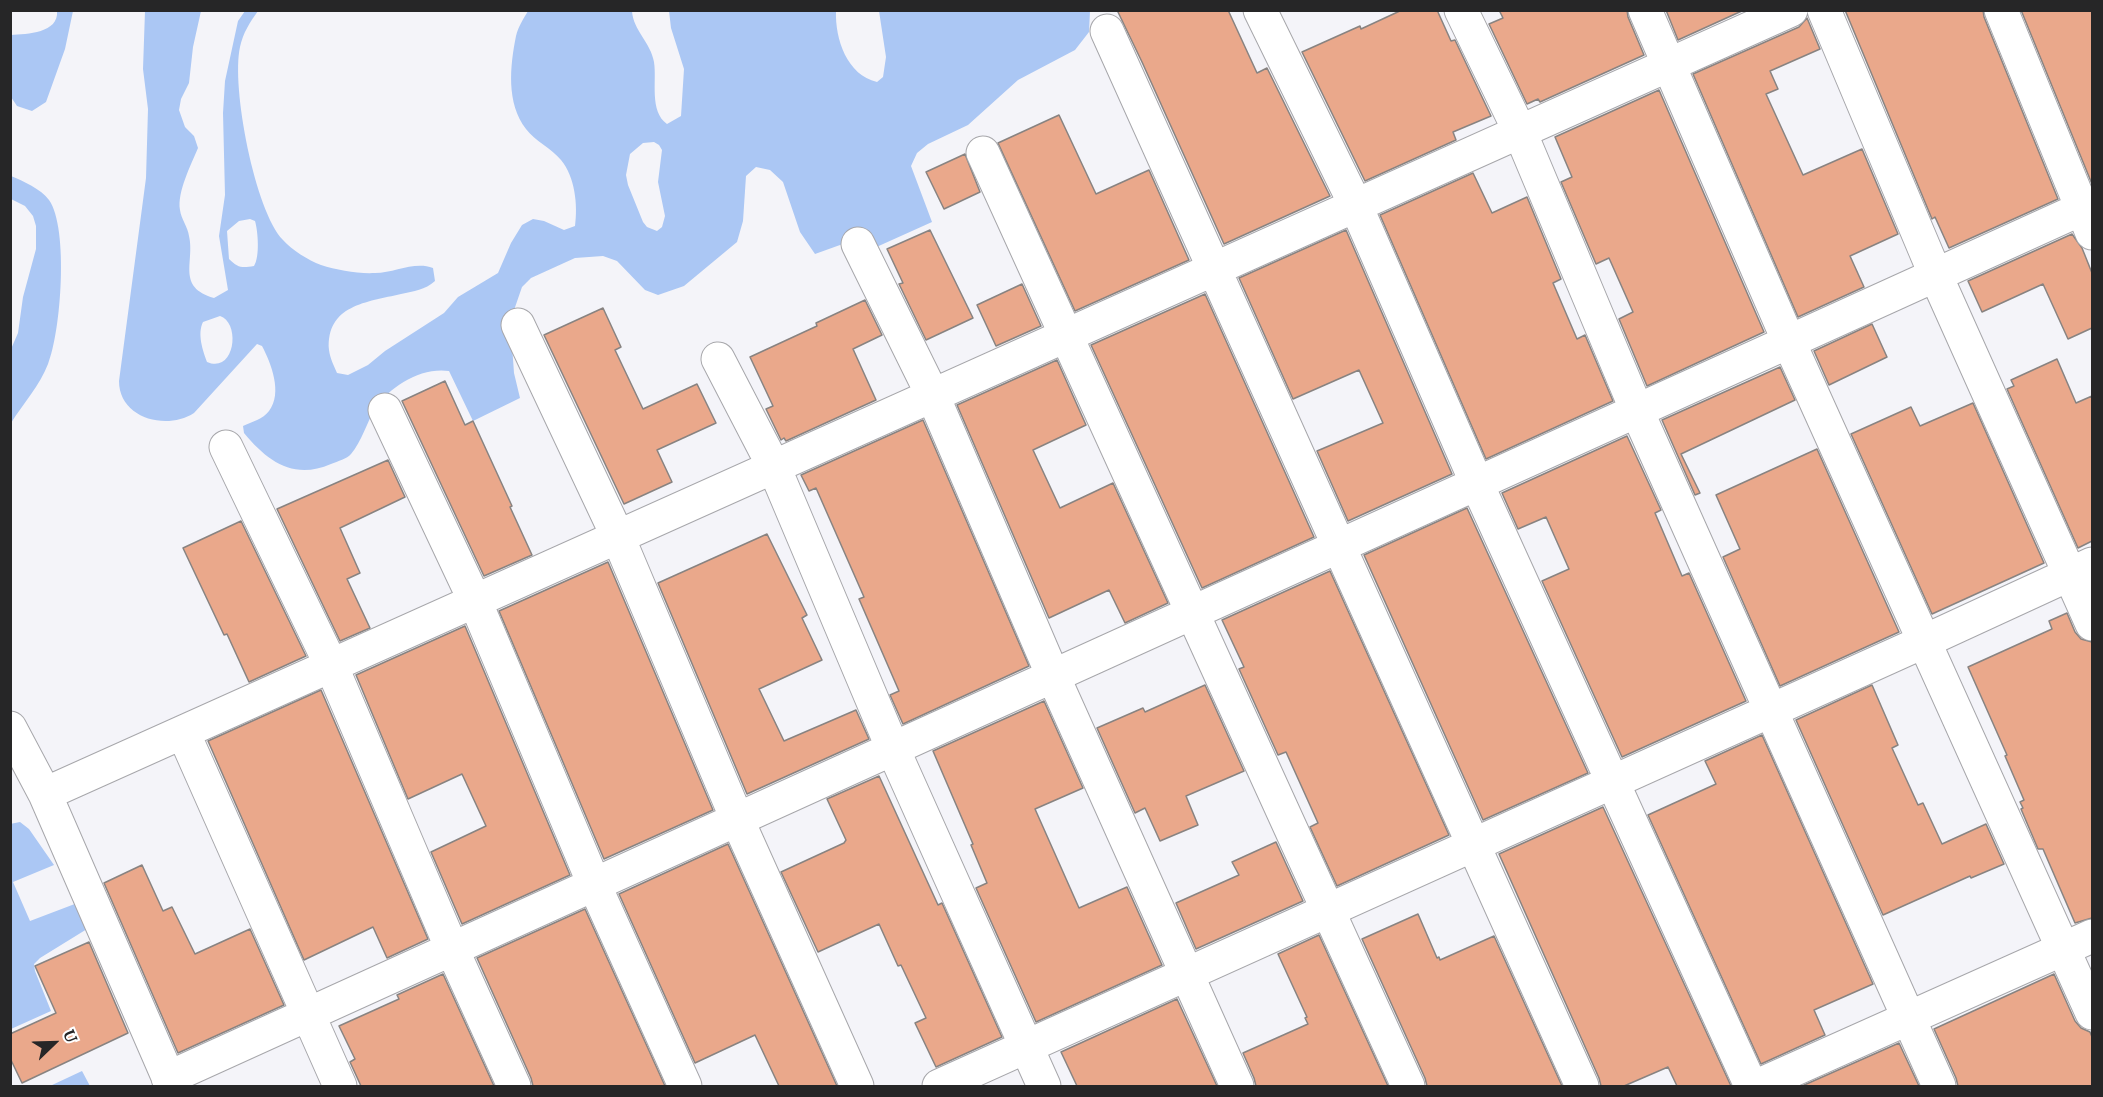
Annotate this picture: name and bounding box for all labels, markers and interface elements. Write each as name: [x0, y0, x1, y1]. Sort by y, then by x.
north arrow: [24, 1013, 84, 1073]
text: U: [59, 1026, 82, 1045]

